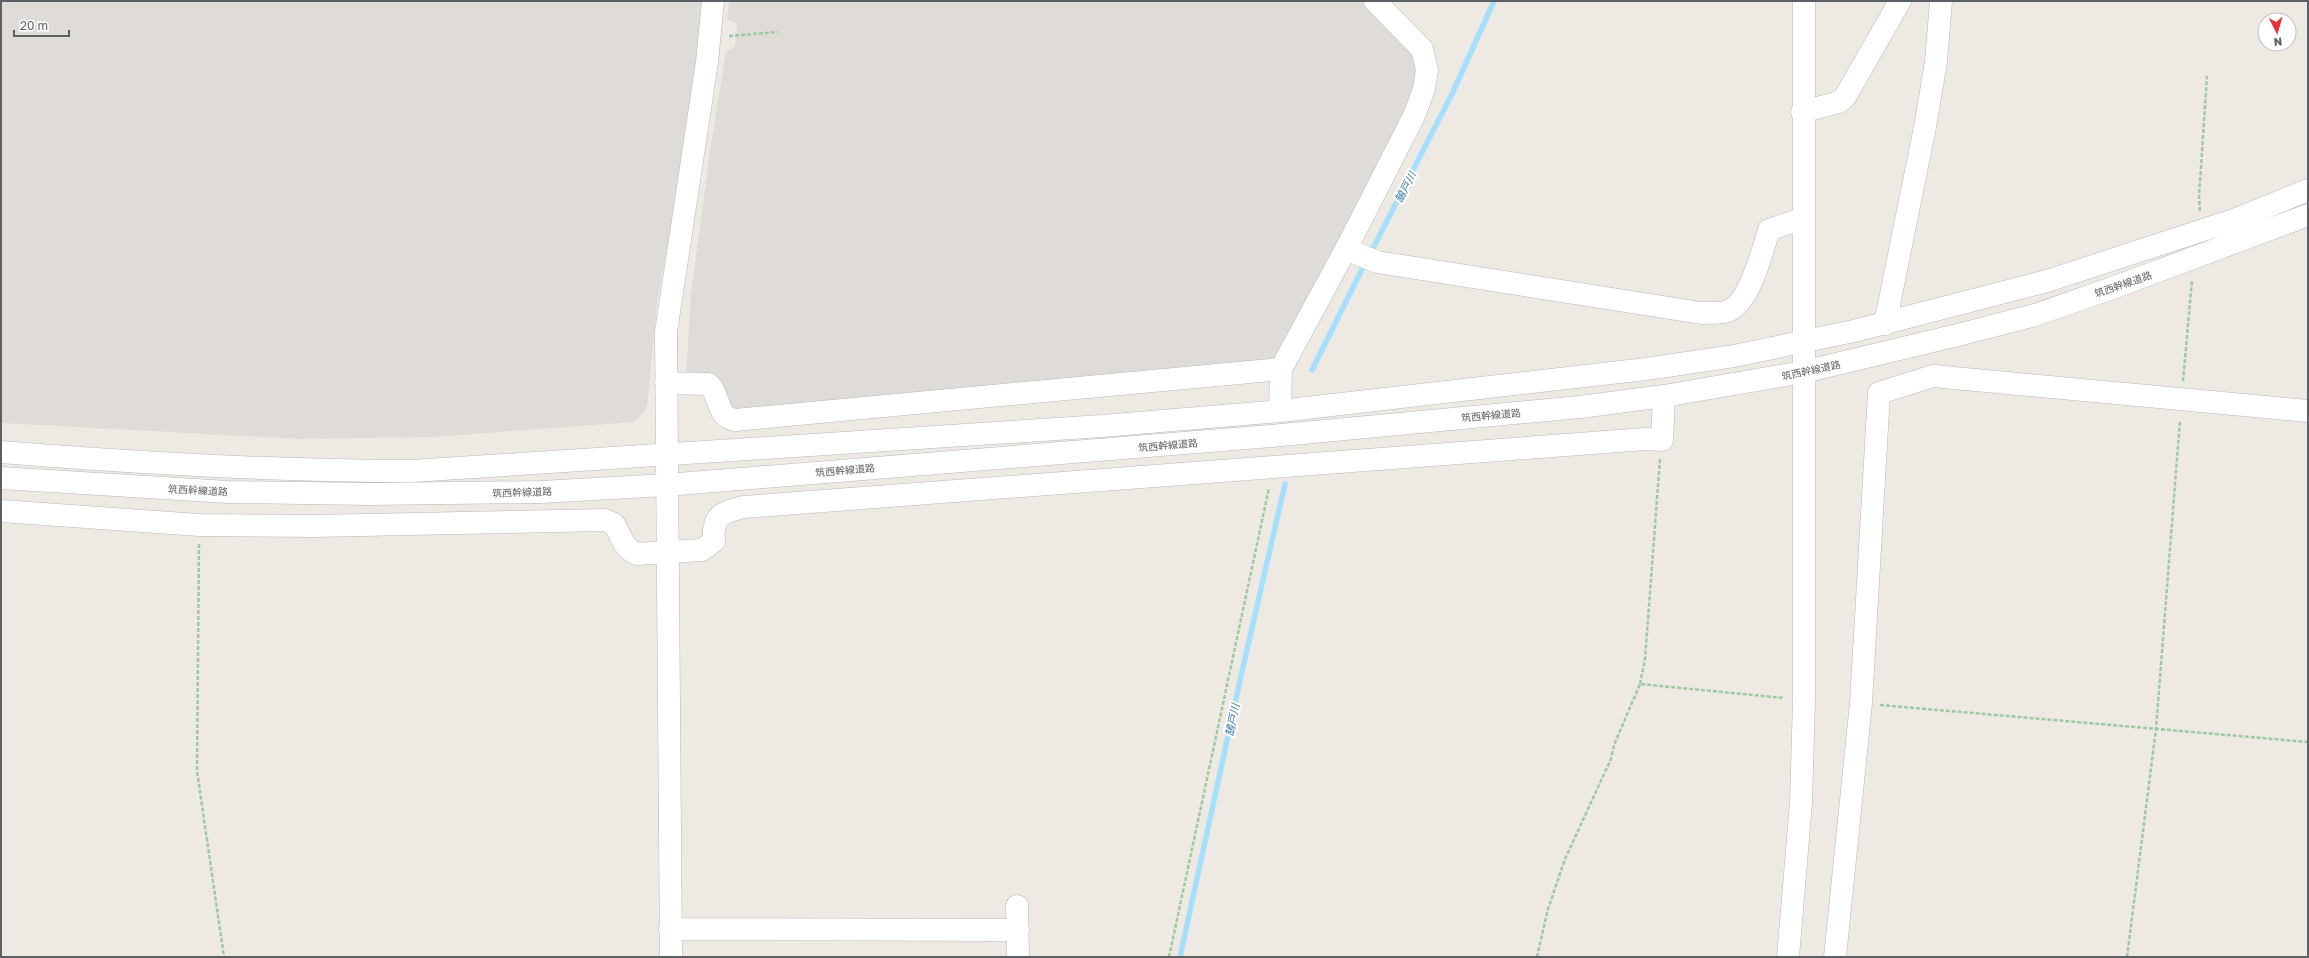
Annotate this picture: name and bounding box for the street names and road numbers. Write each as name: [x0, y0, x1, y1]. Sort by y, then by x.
street label: 筑西幹線道路: [2093, 269, 2153, 299]
street label: 筑西幹線道路: [1780, 358, 1842, 382]
street label: 筑西幹線道路: [1461, 406, 1521, 424]
street label: 筑西幹線道路: [1138, 436, 1198, 454]
street label: 筑西幹線道路: [815, 461, 875, 479]
street label: 筑西幹線道路: [168, 482, 228, 498]
street label: 筑西幹線道路: [492, 485, 552, 499]

